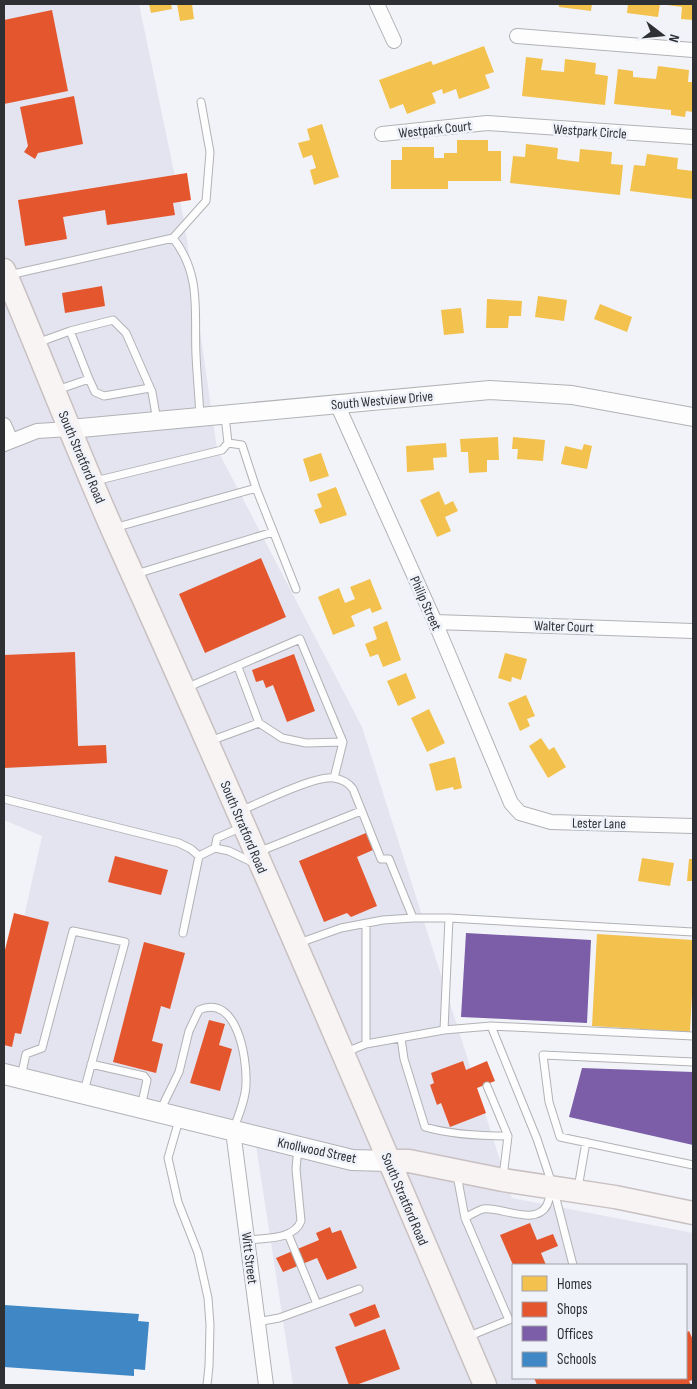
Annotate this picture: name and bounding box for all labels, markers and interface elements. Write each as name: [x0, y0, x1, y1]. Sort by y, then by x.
north arrow: [637, 10, 687, 60]
text: N: [665, 33, 683, 44]
street label: Westpark Court: [398, 117, 472, 142]
street label: Westpark Circle: [553, 120, 627, 143]
street label: South Westview Drive: [330, 388, 434, 413]
street label: South Stratford Road: [54, 408, 109, 506]
street label: Philip Street: [406, 573, 445, 633]
street label: Walter Court: [534, 617, 594, 636]
street label: South Stratford Road: [216, 778, 271, 876]
street label: Lester Lane: [572, 815, 626, 832]
street label: Knollwood Street: [276, 1134, 358, 1167]
street label: South Stratford Road: [377, 1150, 432, 1248]
street label: Witt Street: [238, 1231, 261, 1285]
legend: [512, 1264, 687, 1379]
text: Homes: [557, 1275, 592, 1294]
text: Shops: [557, 1300, 588, 1319]
text: Offices: [557, 1325, 593, 1344]
text: Schools: [557, 1350, 596, 1369]

